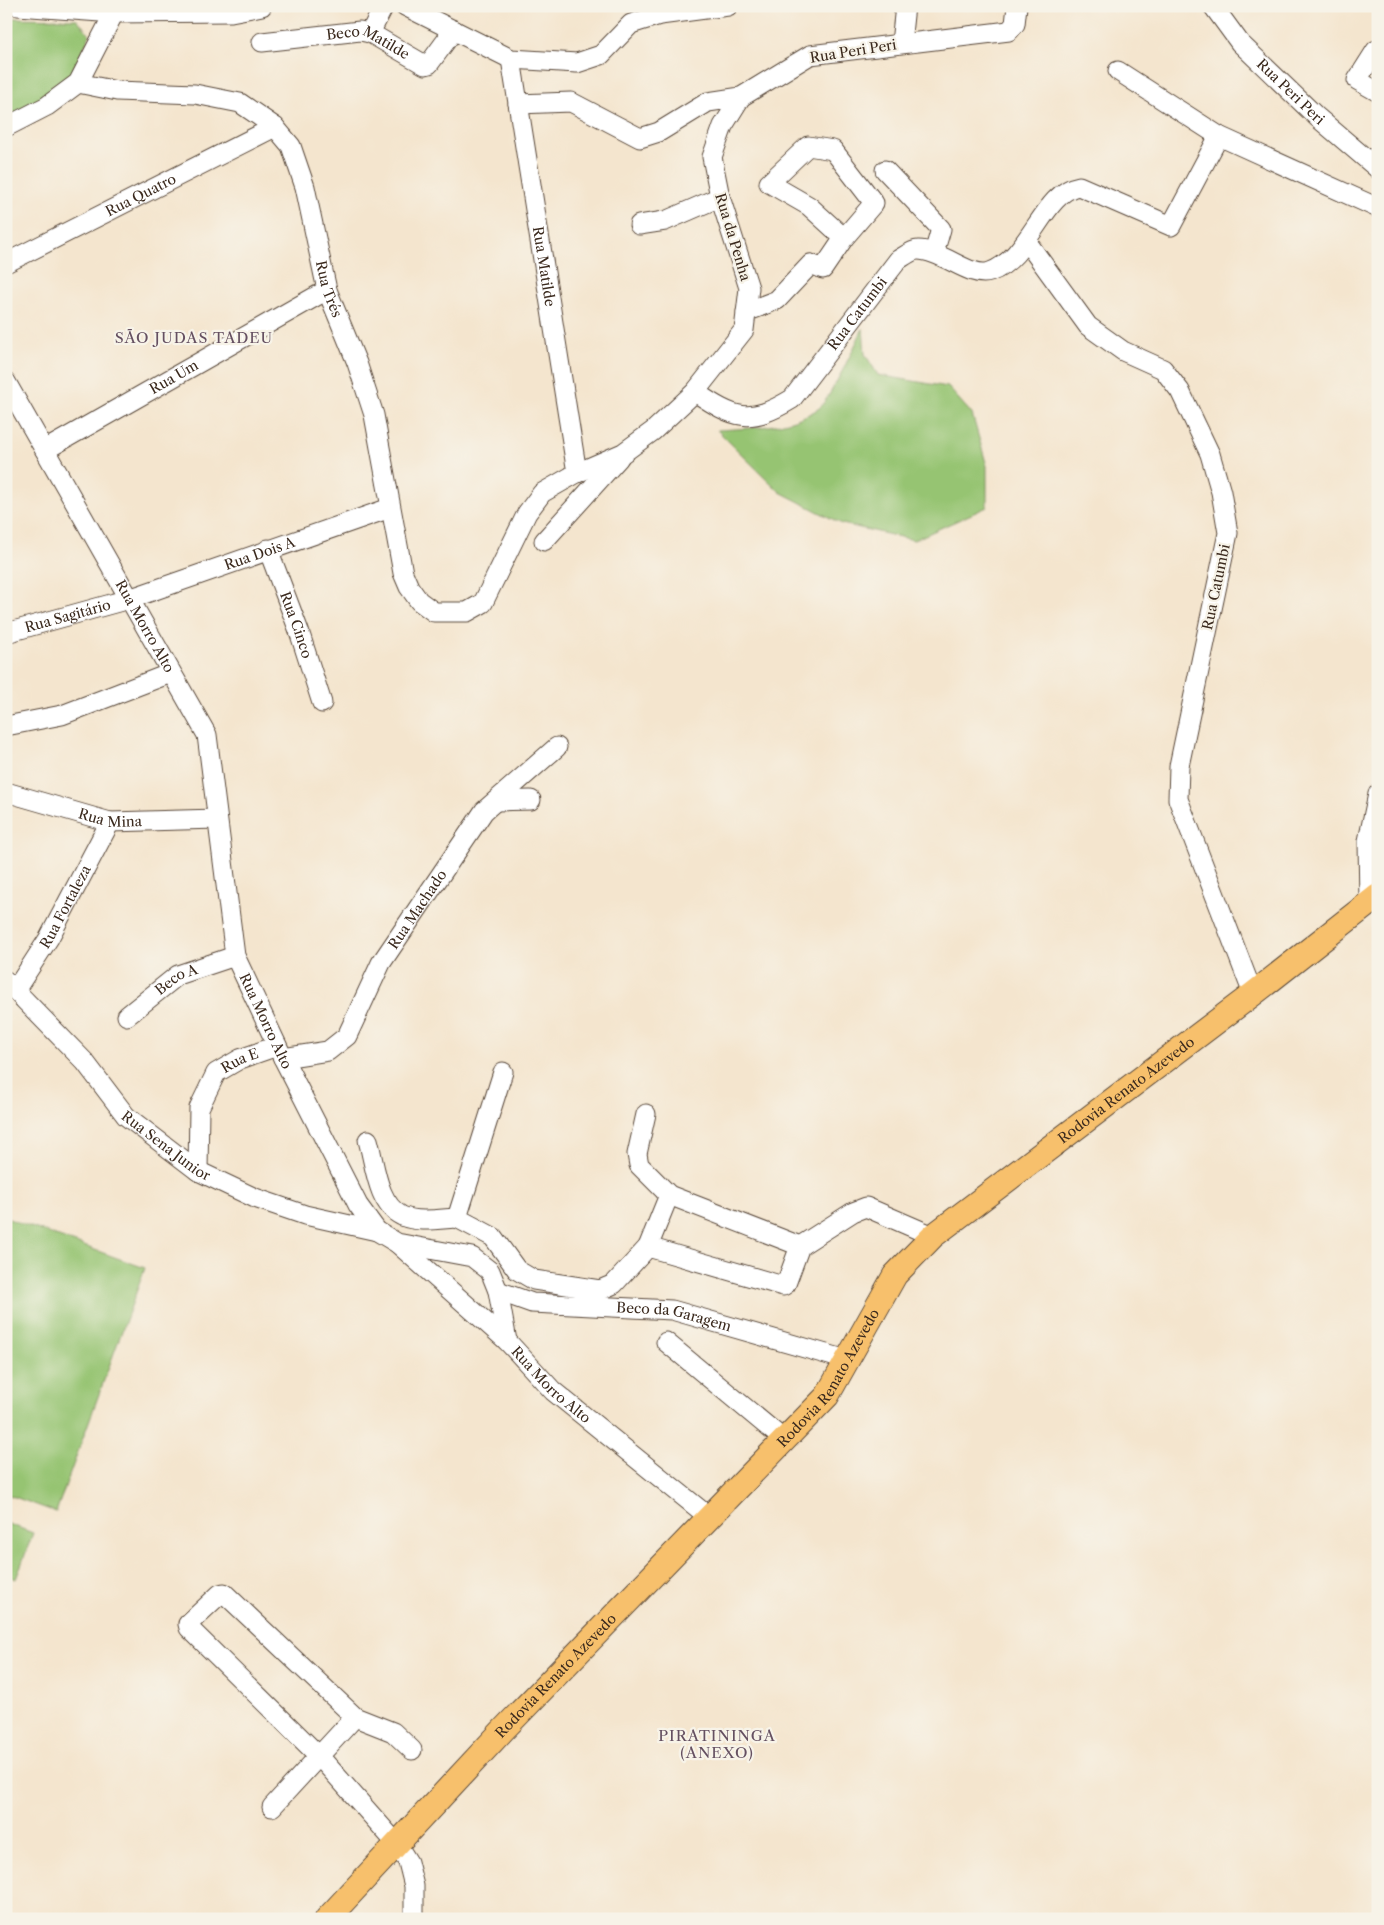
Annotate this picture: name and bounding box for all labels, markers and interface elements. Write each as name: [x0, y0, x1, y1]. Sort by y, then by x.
street label: Beco Matilde: [325, 22, 413, 63]
street label: Rua Peri Peri: [808, 35, 898, 67]
street label: Rua Peri Peri: [1253, 55, 1328, 128]
street label: Rua Quatro: [102, 170, 179, 220]
street label: Rua da Penha: [711, 191, 755, 284]
street label: Rua Matilde: [529, 225, 559, 308]
street label: Rua Trés: [312, 259, 346, 320]
street label: Rua Catumbi: [824, 273, 891, 354]
district label: SÃO JUDAS TADEU: [115, 328, 273, 347]
street label: Rua Um: [146, 356, 201, 398]
street label: Rua Dois A: [222, 533, 298, 574]
street label: Rua Catumbi: [1198, 542, 1234, 632]
street label: Rua Morro Alto: [112, 577, 179, 676]
street label: Rua Cinco: [276, 589, 316, 661]
street label: Rua Sagitário: [23, 596, 113, 636]
street label: Rua Mina: [76, 804, 143, 831]
street label: Rua Fortaleza: [36, 861, 95, 952]
street label: Rua Machado: [384, 866, 451, 952]
street label: Beco A: [151, 960, 201, 999]
street label: Rua Morro Alto: [235, 970, 296, 1072]
street label: Rodovia Renato Azevedo: [1054, 1033, 1198, 1147]
street label: Rua E: [218, 1044, 261, 1077]
street label: Rua Sena Junior: [118, 1107, 214, 1185]
street label: Beco da Garagem: [616, 1298, 733, 1335]
street label: Rodovia Renato Azevedo: [773, 1306, 883, 1451]
street label: Rua Morro Alto: [507, 1343, 595, 1427]
street label: Rodovia Renato Azevedo: [491, 1610, 620, 1742]
district label: PIRATININGA (ANEXO): [658, 1726, 776, 1762]

